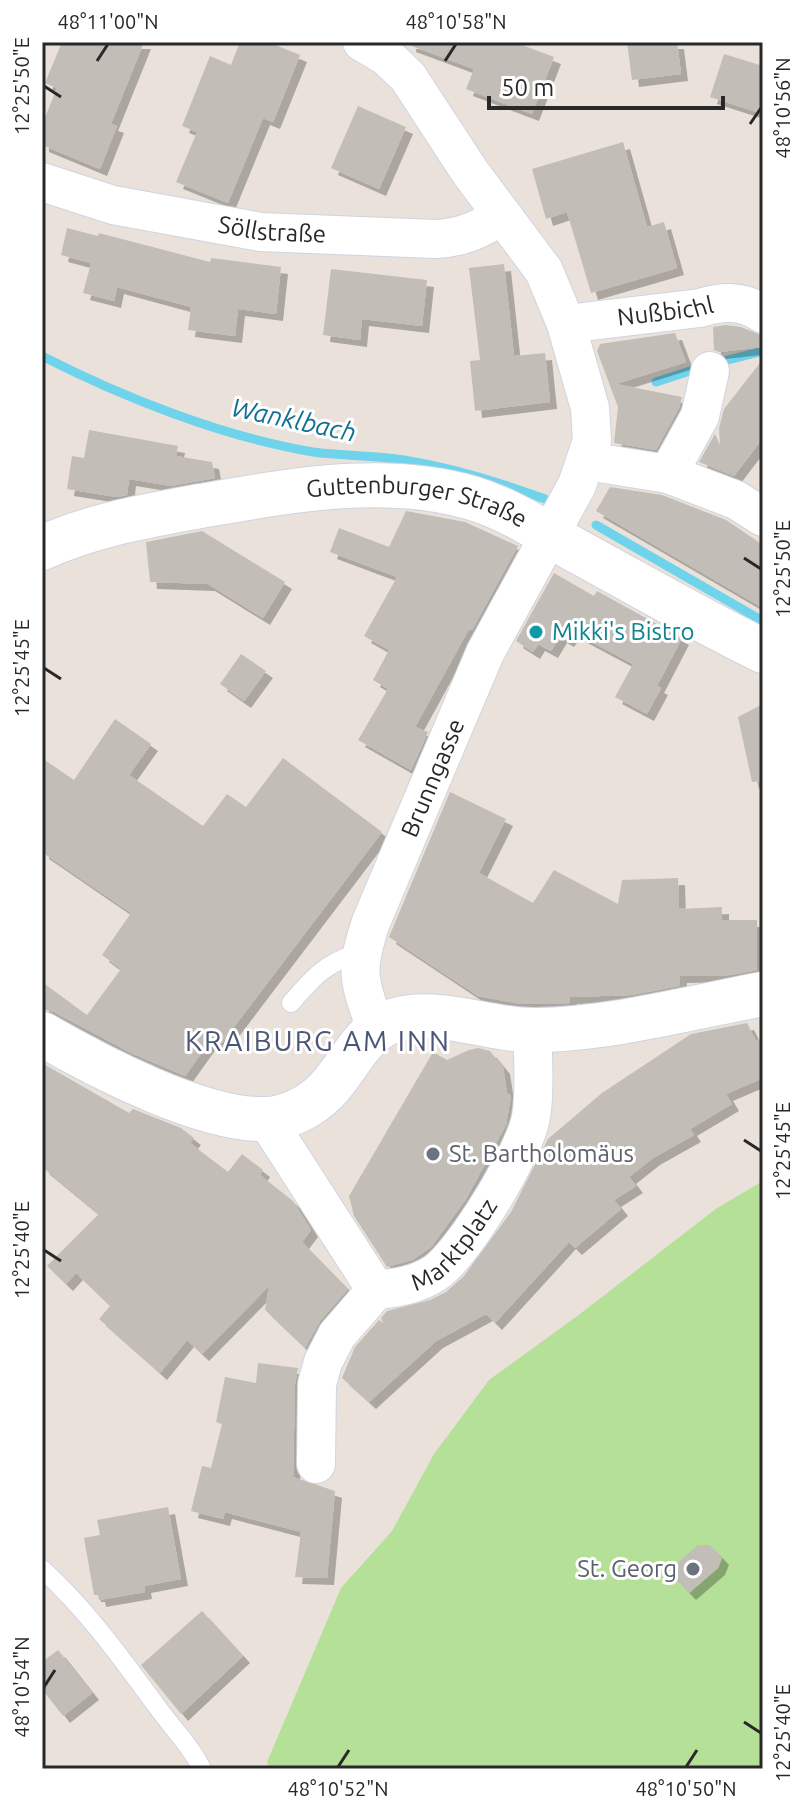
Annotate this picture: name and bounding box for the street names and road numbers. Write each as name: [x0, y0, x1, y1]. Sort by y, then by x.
street label: Söllstraße: [216, 210, 327, 248]
street label: Nußbichl: [616, 291, 716, 331]
street label: Guttenburger Straße: [305, 471, 532, 533]
street label: Brunngasse: [396, 715, 470, 841]
street label: Marktplatz: [407, 1194, 502, 1296]

